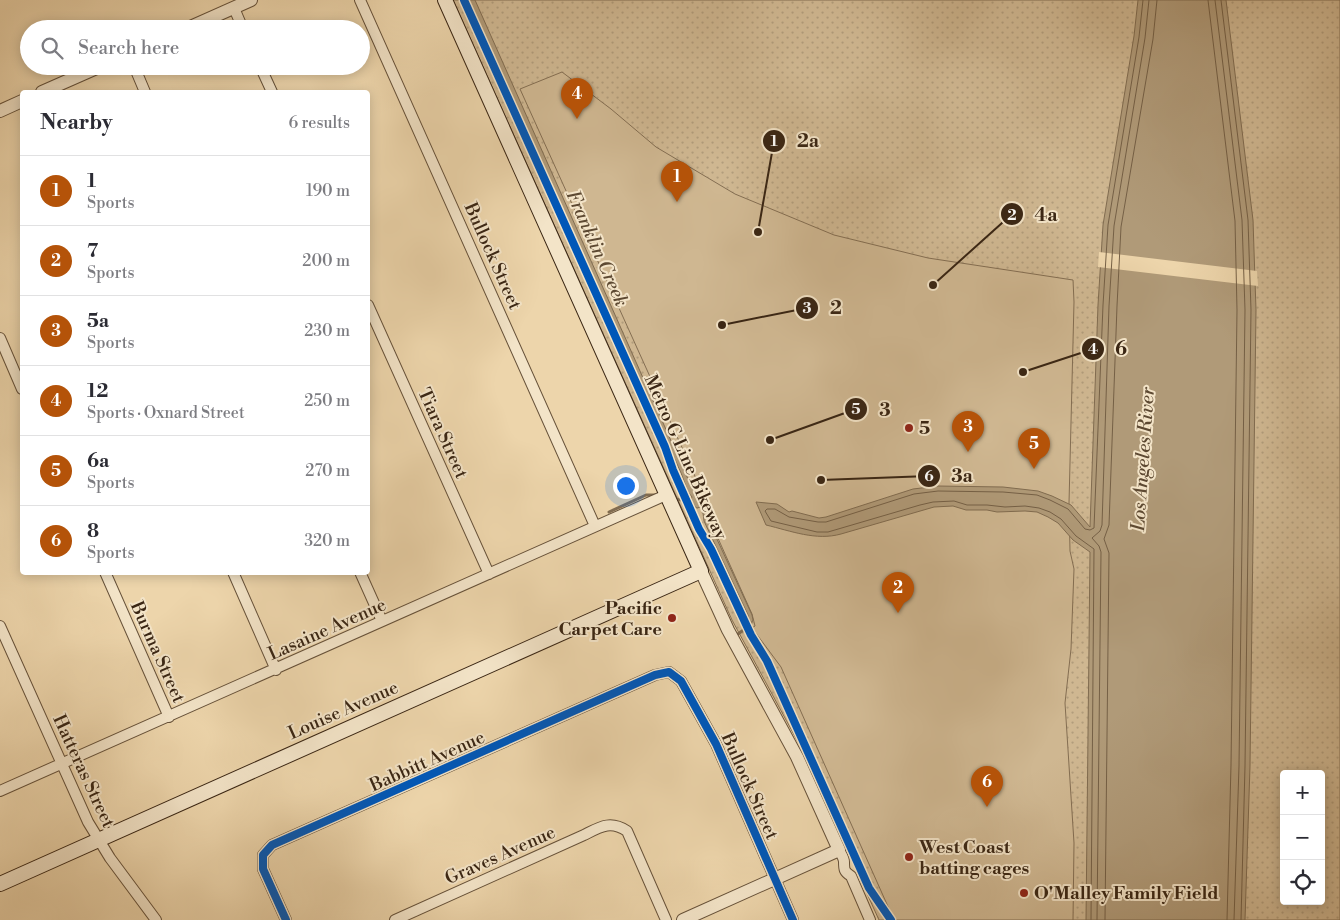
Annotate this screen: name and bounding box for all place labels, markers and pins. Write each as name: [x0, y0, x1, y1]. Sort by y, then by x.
pin: 4: [561, 78, 593, 119]
callout: 2a: [762, 124, 829, 158]
pin: 1: [661, 161, 693, 202]
callout: 4a: [999, 197, 1067, 231]
callout: 2: [795, 291, 852, 325]
callout: 6: [1080, 332, 1137, 366]
callout: 3: [844, 392, 900, 426]
pin: 3: [952, 411, 984, 452]
place label: 5: [919, 417, 930, 440]
marker: 5: [903, 422, 915, 434]
pin: 5: [1018, 428, 1050, 469]
callout: 3a: [916, 459, 983, 493]
pin: 2: [882, 572, 914, 613]
place label: Pacific Carpet Care: [559, 597, 662, 641]
marker: Pacific Carpet Care: [666, 612, 678, 624]
pin: 6: [971, 766, 1003, 807]
place label: West Coast batting cages: [918, 836, 1030, 880]
marker: West Coast batting cages: [903, 851, 915, 863]
place label: O'Malley Family Field: [1034, 882, 1219, 905]
marker: O'Malley Family Field: [1018, 887, 1030, 899]

